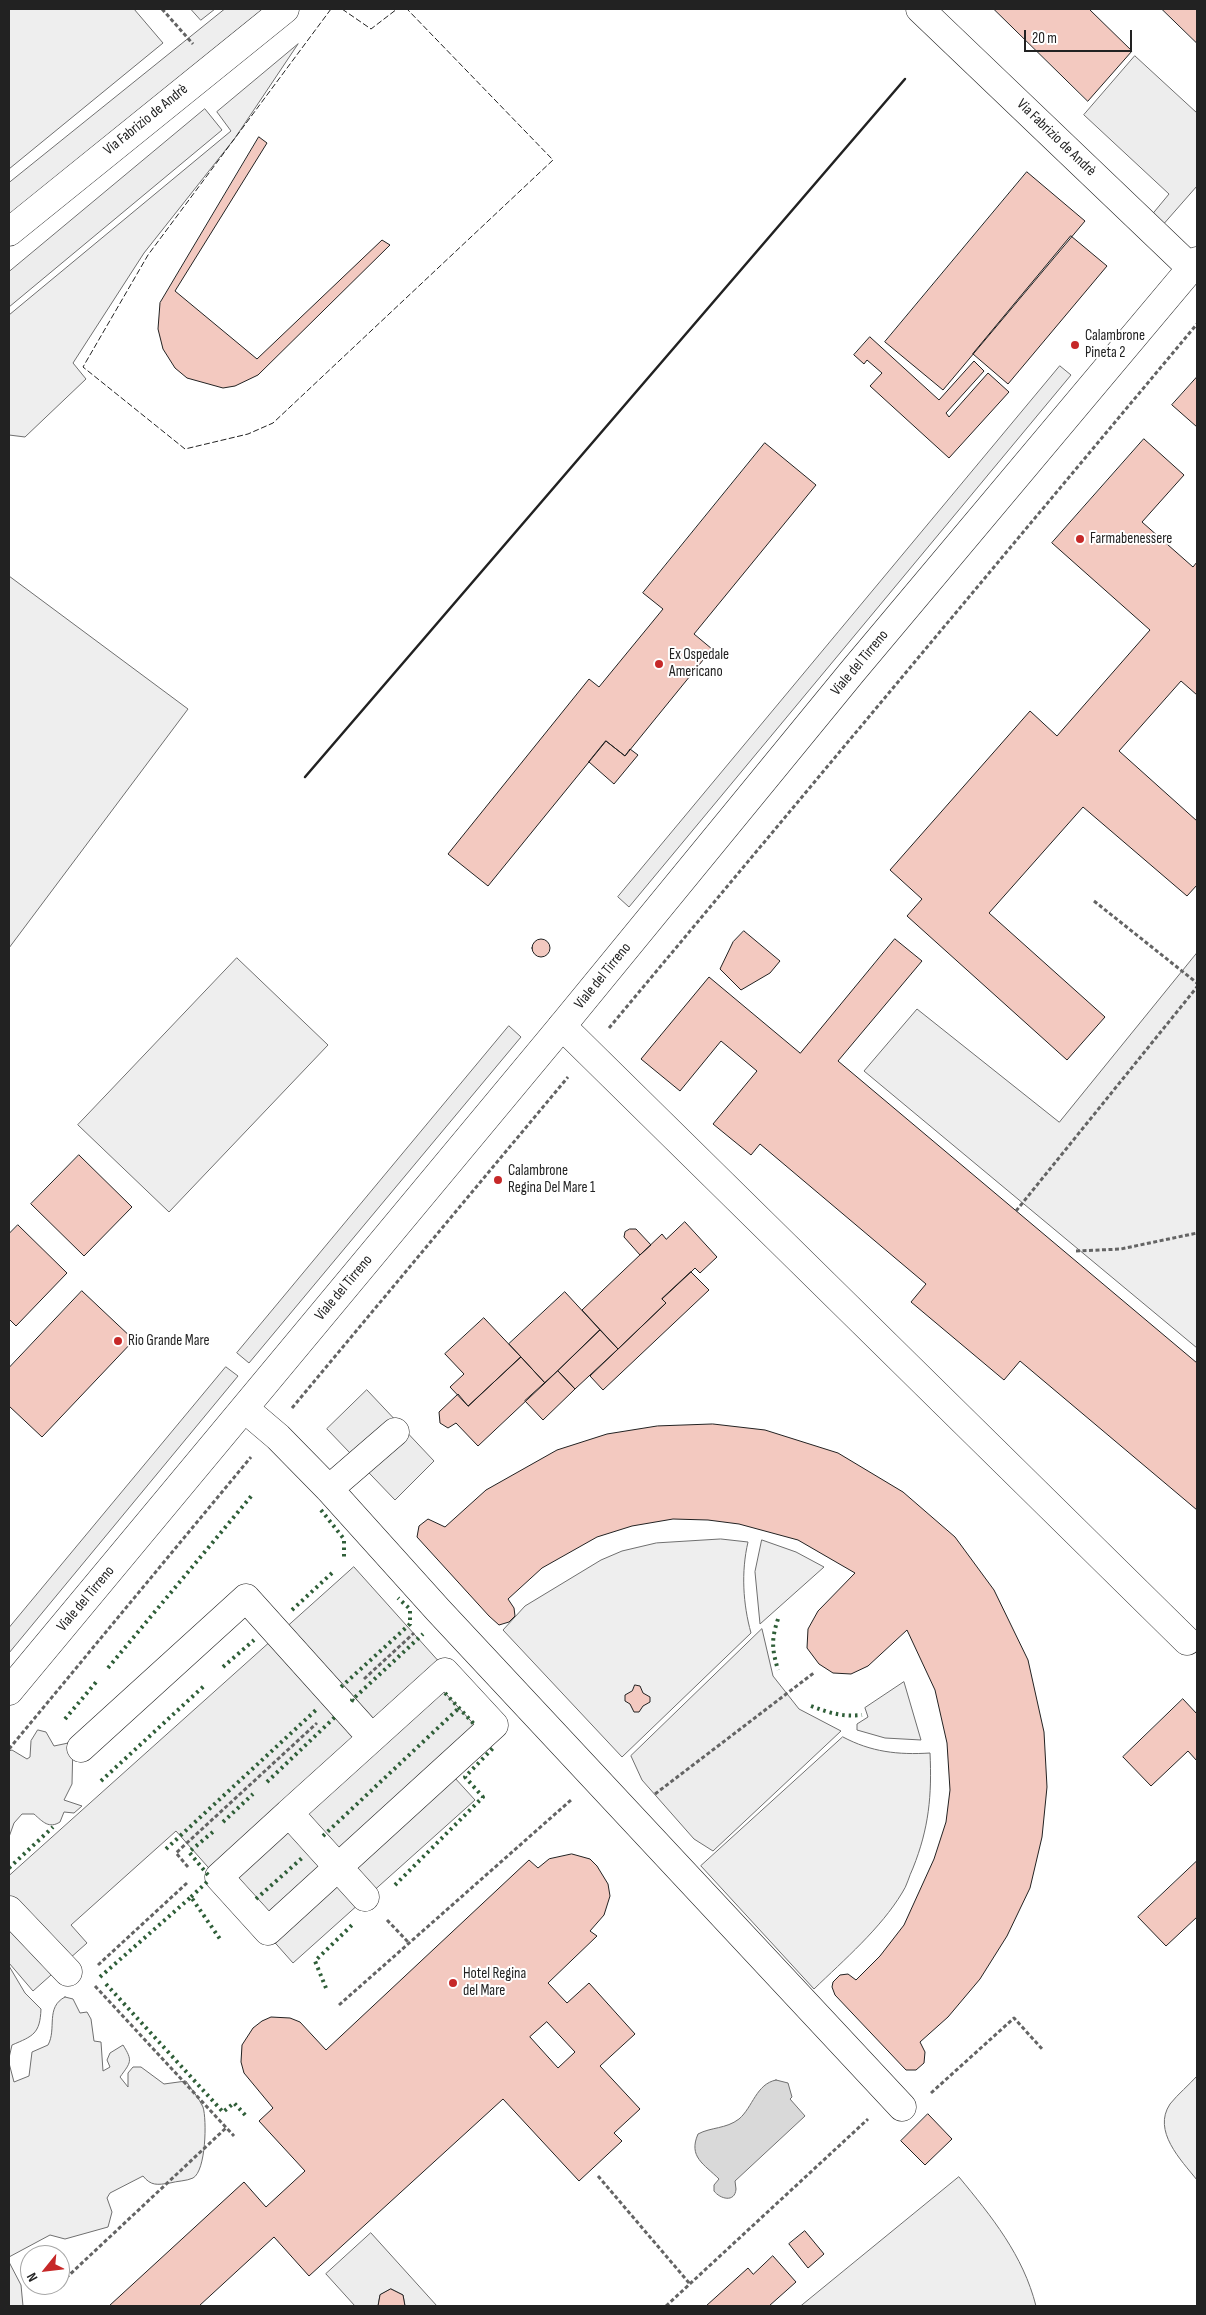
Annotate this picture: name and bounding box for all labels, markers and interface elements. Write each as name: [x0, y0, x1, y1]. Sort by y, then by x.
scale bar: [1026, 20, 1134, 52]
text: 20 m: [1032, 29, 1057, 48]
street label: Via Fabrizio de Andrè: [100, 81, 192, 159]
street label: Via Fabrizio de Andrè: [1013, 96, 1099, 180]
place label: Calambrone Pineta 2: [1085, 327, 1145, 362]
marker: Calambrone Pineta 2: [1069, 339, 1081, 351]
place label: Farmabenessere: [1090, 530, 1172, 548]
marker: Farmabenessere: [1074, 533, 1086, 545]
street label: Viale del Tirreno: [827, 627, 893, 699]
place label: Ex Ospedale Americano: [669, 646, 729, 681]
marker: Ex Ospedale Americano: [653, 658, 665, 670]
street label: Viale del Tirreno: [571, 939, 635, 1013]
place label: Calambrone Regina Del Mare 1: [508, 1162, 595, 1197]
marker: Calambrone Regina Del Mare 1: [492, 1174, 504, 1186]
street label: Viale del Tirreno: [311, 1252, 377, 1324]
place label: Rio Grande Mare: [128, 1332, 210, 1350]
marker: Rio Grande Mare: [112, 1335, 124, 1347]
street label: Viale del Tirreno: [53, 1563, 119, 1635]
place label: Hotel Regina del Mare: [463, 1965, 526, 2000]
marker: Hotel Regina del Mare: [447, 1977, 459, 1989]
north arrow: [20, 2245, 70, 2295]
text: N: [23, 2270, 42, 2284]

